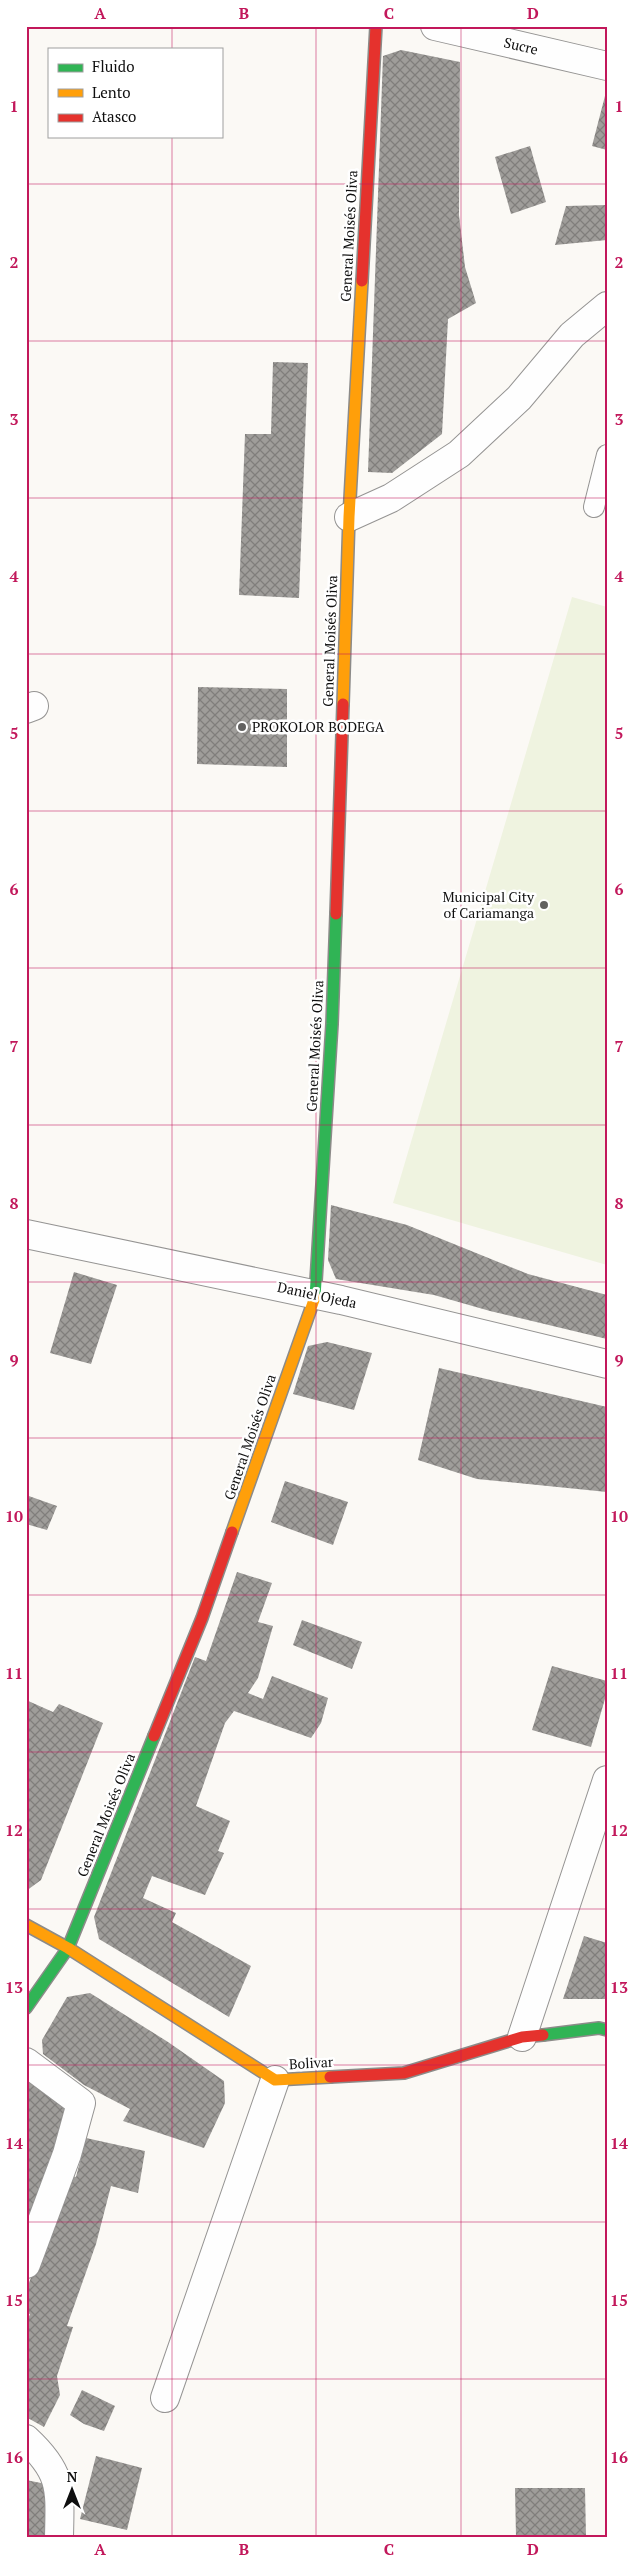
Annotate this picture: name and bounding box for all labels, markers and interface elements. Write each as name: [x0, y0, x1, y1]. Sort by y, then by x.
text: A: [94, 2, 106, 24]
text: B: [239, 2, 249, 24]
text: C: [384, 2, 394, 24]
text: D: [527, 2, 539, 24]
street label: Sucre: [502, 32, 540, 59]
legend: [48, 48, 222, 138]
text: Fluido: [92, 56, 134, 76]
text: Lento: [92, 82, 131, 102]
text: 1: [9, 95, 19, 117]
text: 1: [614, 95, 624, 117]
text: Atasco: [92, 106, 136, 126]
street label: General Moisés Oliva: [336, 170, 361, 302]
text: 2: [9, 251, 19, 273]
text: 2: [614, 251, 624, 273]
text: 3: [9, 408, 19, 430]
text: 3: [614, 408, 624, 430]
text: 4: [9, 565, 19, 587]
text: 4: [614, 565, 624, 587]
street label: General Moisés Oliva: [318, 575, 341, 707]
place label: PROKOLOR BODEGA: [252, 717, 385, 736]
marker: PROKOLOR BODEGA: [236, 721, 248, 733]
text: 5: [9, 722, 19, 744]
text: 5: [614, 722, 624, 744]
text: 6: [9, 878, 19, 900]
text: 6: [614, 878, 624, 900]
place label: Municipal City of Cariamanga: [442, 887, 535, 922]
marker: Municipal City of Cariamanga: [538, 899, 550, 911]
street label: General Moisés Oliva: [302, 980, 327, 1112]
text: 7: [9, 1035, 19, 1057]
text: 7: [614, 1035, 624, 1057]
text: 8: [9, 1192, 19, 1214]
text: 8: [614, 1192, 624, 1214]
street label: Daniel Ojeda: [276, 1277, 358, 1312]
text: 9: [9, 1349, 19, 1371]
text: 9: [614, 1349, 624, 1371]
street label: General Moisés Oliva: [219, 1371, 280, 1502]
text: 10: [5, 1505, 23, 1527]
text: 10: [610, 1505, 628, 1527]
text: 11: [5, 1662, 23, 1684]
text: 11: [610, 1662, 628, 1684]
street label: General Moisés Oliva: [72, 1750, 139, 1879]
text: 12: [5, 1819, 23, 1841]
text: 12: [610, 1819, 628, 1841]
text: 13: [5, 1976, 23, 1998]
text: 13: [610, 1976, 628, 1998]
street label: Bolivar: [288, 2052, 334, 2073]
text: 14: [5, 2132, 23, 2154]
text: 14: [610, 2132, 628, 2154]
text: 15: [5, 2289, 23, 2311]
text: 15: [610, 2289, 628, 2311]
text: 16: [5, 2446, 23, 2468]
text: 16: [610, 2446, 628, 2468]
north arrow: [48, 2466, 98, 2516]
text: N: [67, 2467, 78, 2486]
text: A: [94, 2538, 106, 2560]
text: B: [239, 2538, 249, 2560]
text: C: [384, 2538, 394, 2560]
text: D: [527, 2538, 539, 2560]

